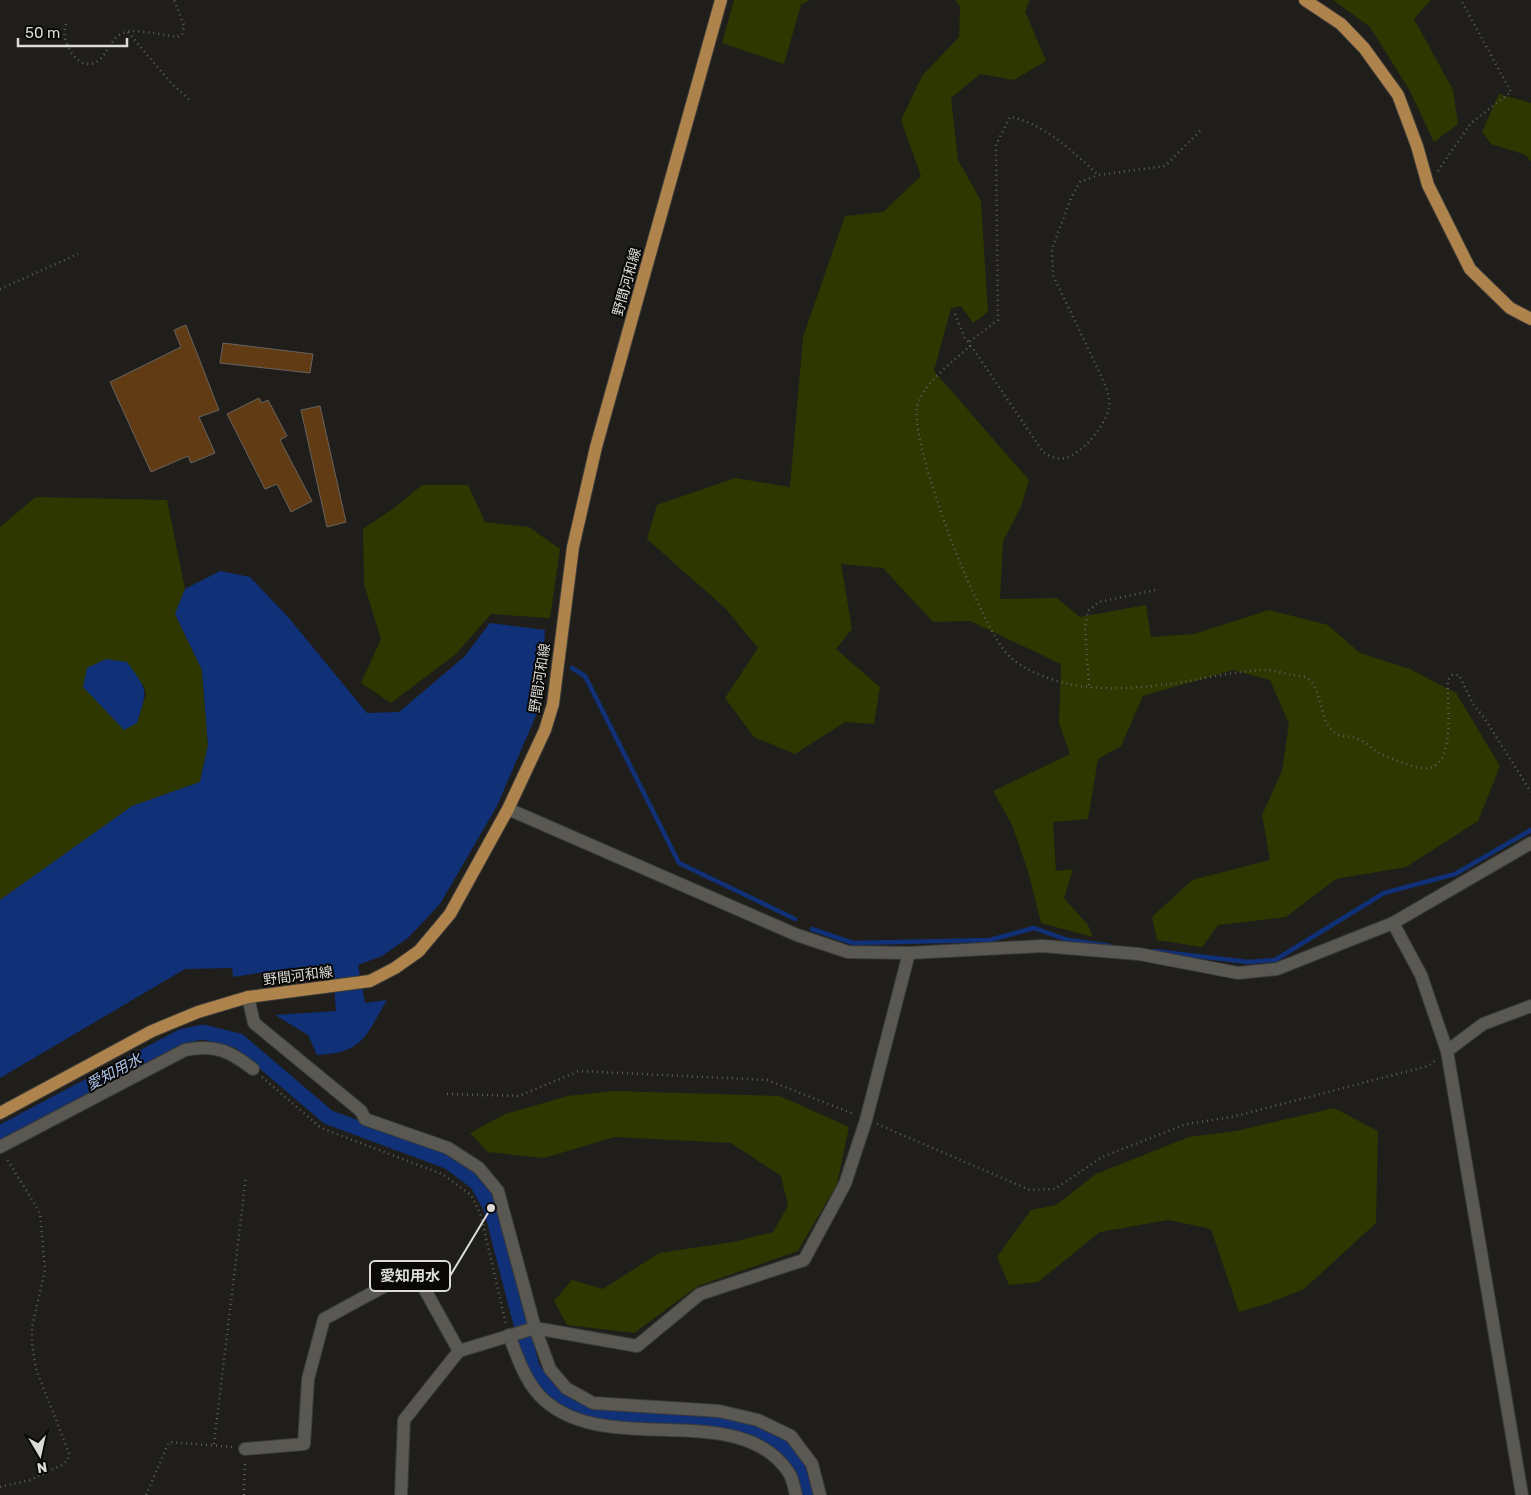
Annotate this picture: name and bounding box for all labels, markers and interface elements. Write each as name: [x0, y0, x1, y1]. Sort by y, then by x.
scale bar: [18, 15, 126, 47]
text: 50 m: [25, 24, 60, 42]
street label: 野間河和線: [609, 246, 645, 318]
street label: 野間河和線: [526, 642, 554, 714]
street label: 野間河和線: [262, 963, 334, 989]
water label: 愛知用水: [83, 1049, 146, 1094]
callout: 愛知用水: [370, 1261, 450, 1291]
text: 愛知用水: [380, 1267, 440, 1285]
north arrow: [15, 1430, 65, 1480]
text: N: [36, 1458, 48, 1477]

